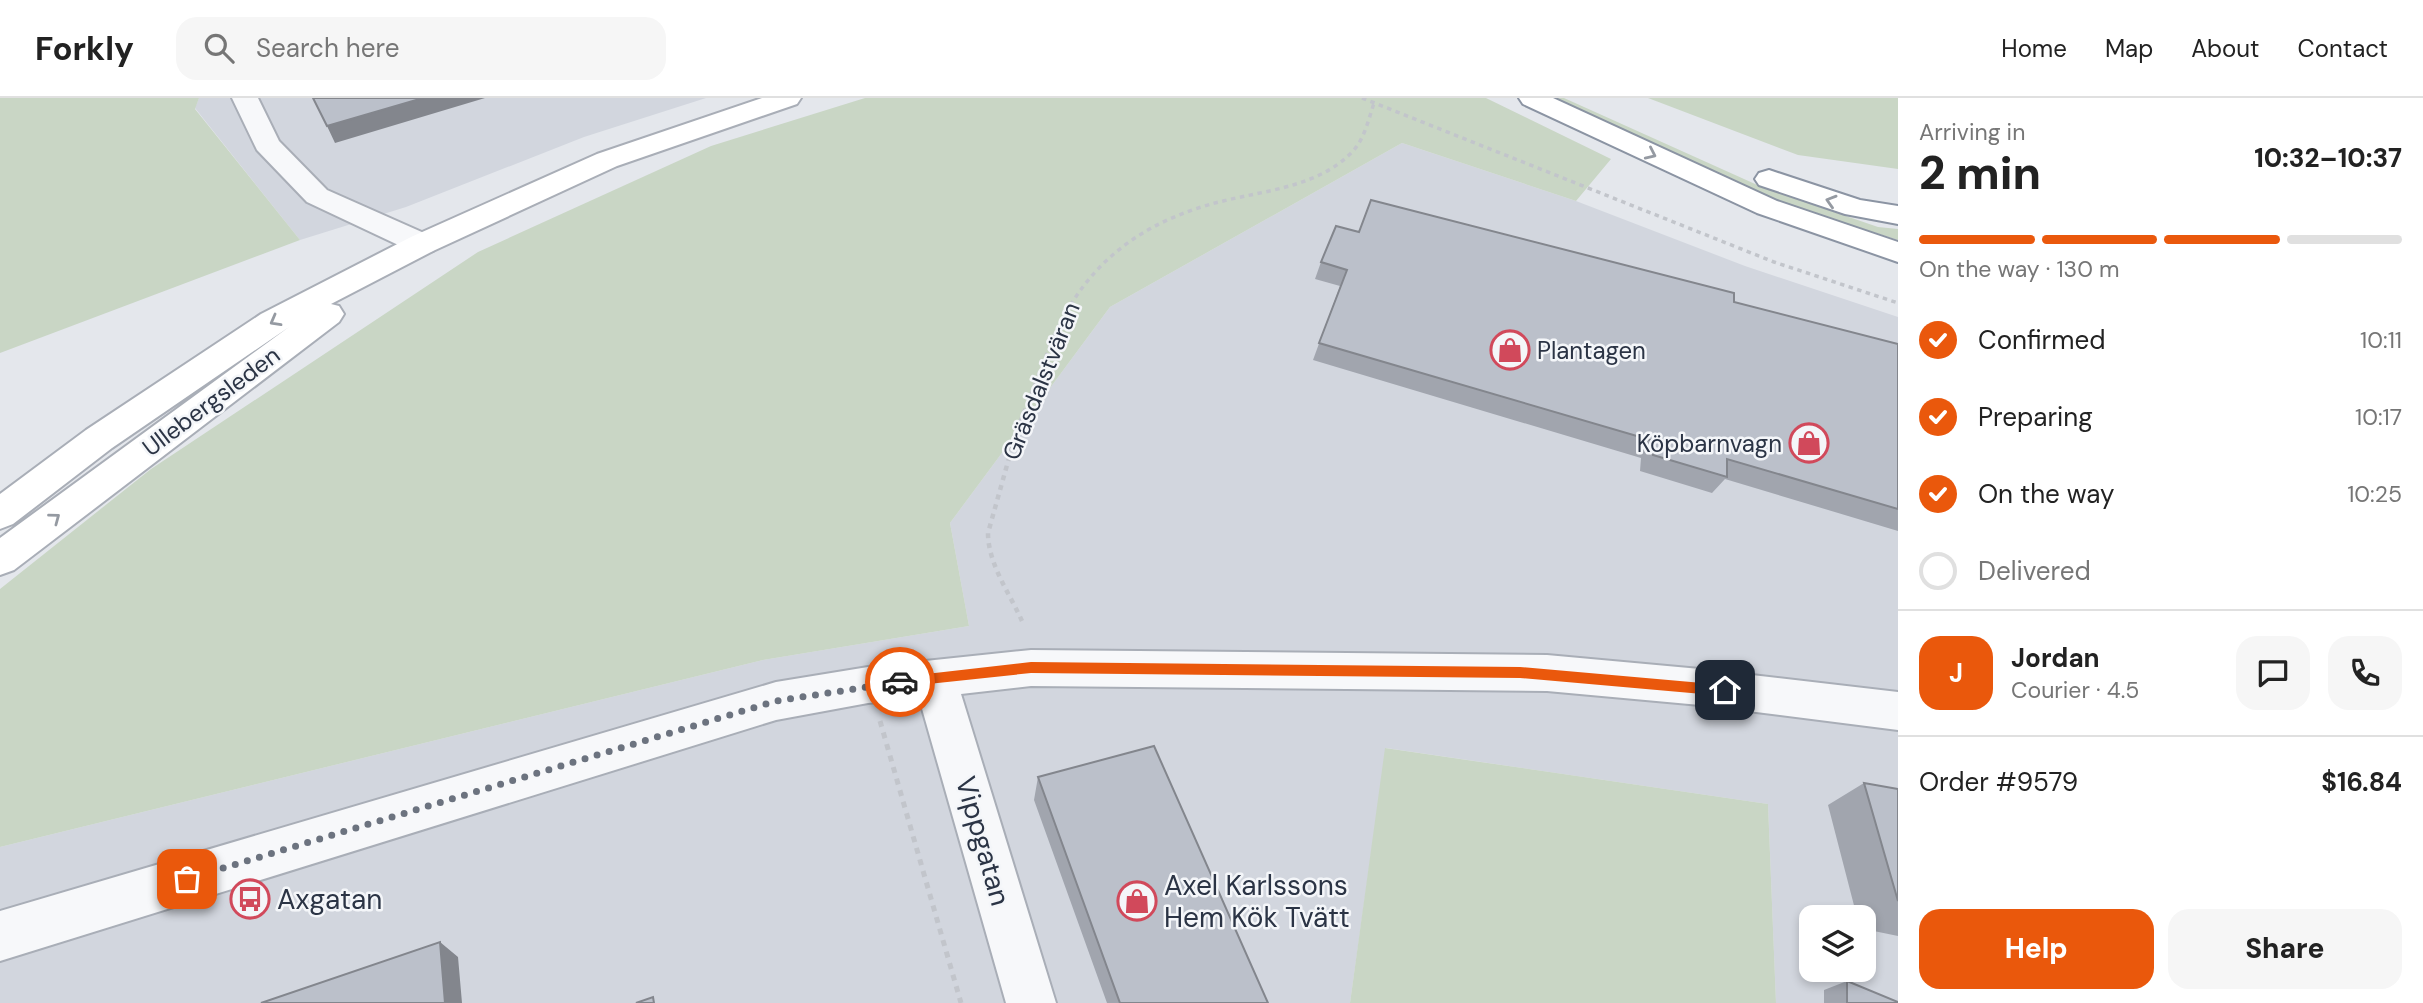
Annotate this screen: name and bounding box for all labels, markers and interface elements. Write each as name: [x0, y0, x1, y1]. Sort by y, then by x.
search box: [176, 17, 666, 80]
text: Forkly: [35, 27, 134, 70]
icon: search: [200, 29, 238, 67]
text: Search here: [256, 31, 399, 65]
text: Home: [2001, 33, 2067, 64]
text: Map: [2105, 33, 2153, 64]
text: About: [2191, 33, 2260, 64]
text: Contact: [2298, 33, 2388, 64]
text: Arriving in: [1919, 117, 2025, 147]
text: 10:32–10:37: [2254, 141, 2402, 175]
text: 2 min: [1919, 143, 2041, 203]
one-way arrow: [1644, 145, 1656, 159]
one-way arrow: [1826, 194, 1838, 209]
text: On the way · 130 m: [1919, 254, 2120, 284]
street label: Gräsdalstväran: [995, 298, 1087, 464]
one-way arrow: [270, 313, 283, 326]
icon: check: [1919, 321, 1957, 359]
text: Confirmed: [1978, 323, 2105, 357]
text: 10:11: [2360, 325, 2402, 355]
shop icon: Plantagen: [1489, 329, 1531, 371]
place label: Plantagen: [1537, 335, 1646, 366]
street label: Ullebergsleden: [136, 339, 286, 463]
icon: check: [1919, 398, 1957, 436]
text: Preparing: [1978, 400, 2093, 434]
text: 10:17: [2355, 402, 2402, 432]
shop icon: Köpbarnvagn: [1788, 422, 1830, 464]
place label: Köpbarnvagn: [1637, 428, 1782, 459]
icon: check: [1919, 475, 1957, 513]
text: On the way: [1978, 477, 2114, 511]
text: 10:25: [2347, 479, 2402, 509]
one-way arrow: [47, 514, 60, 526]
text: Delivered: [1978, 554, 2091, 588]
button: chat: [2236, 636, 2310, 710]
button: phone: [2328, 636, 2402, 710]
text: Jordan: [2011, 641, 2100, 675]
courier: [865, 647, 935, 717]
text: J: [1949, 656, 1963, 690]
pin: [1695, 660, 1755, 720]
icon: car: [881, 663, 919, 701]
icon: home: [1706, 671, 1744, 709]
text: Courier · 4.5: [2011, 675, 2139, 705]
text: Order #9579: [1919, 765, 2078, 799]
text: $16.84: [2321, 765, 2402, 799]
street label: Vippgatan: [947, 772, 1019, 910]
pin: [157, 849, 217, 909]
icon: bag: [168, 860, 206, 898]
place label: Axel Karlssons Hem Kök Tvätt: [1164, 867, 1350, 936]
bus stop icon: Axgatan: [229, 878, 271, 920]
shop icon: Axel Karlssons Hem Kök Tvätt: [1116, 880, 1158, 922]
place label: Axgatan: [277, 881, 382, 918]
map controls: [1799, 905, 1876, 982]
button: layers: [1799, 905, 1876, 982]
button: Help: [1919, 909, 2154, 989]
button: Share: [2168, 909, 2402, 989]

